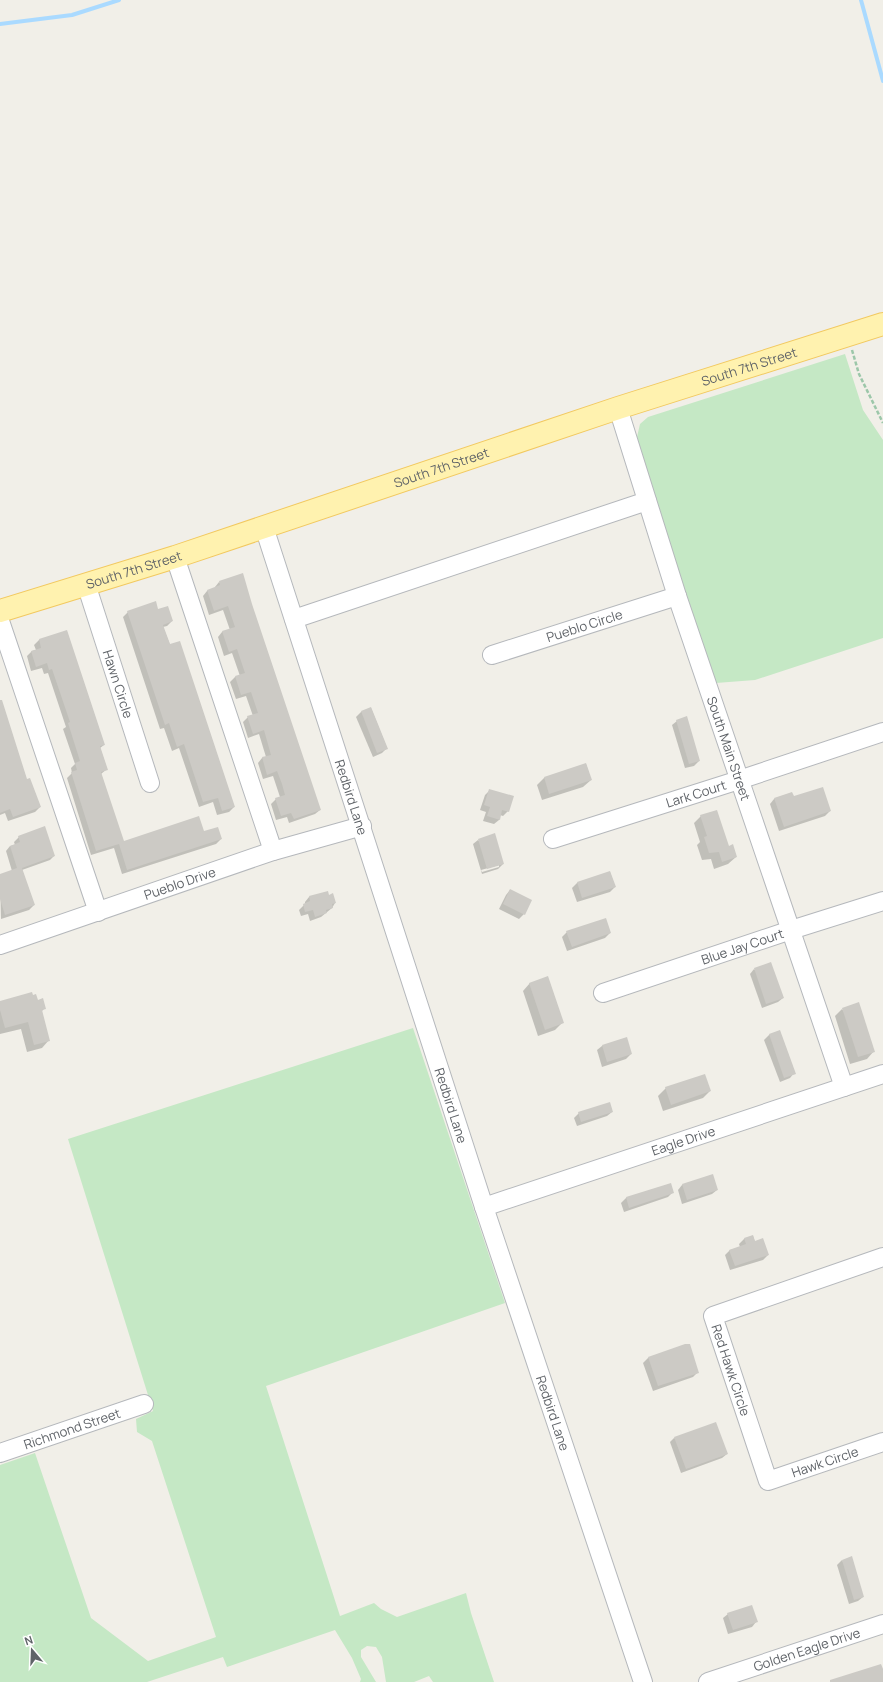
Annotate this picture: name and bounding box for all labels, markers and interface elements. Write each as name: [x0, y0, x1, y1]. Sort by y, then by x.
street label: South 7th Street: [699, 343, 799, 390]
street label: South 7th Street: [391, 443, 491, 492]
street label: South 7th Street: [84, 546, 184, 593]
street label: Pueblo Circle: [544, 605, 625, 646]
street label: Hawn Circle: [99, 648, 138, 721]
street label: South Main Street: [703, 694, 755, 803]
street label: Redbird Lane: [331, 757, 372, 838]
street label: Lark Court: [664, 776, 728, 812]
street label: Pueblo Drive: [141, 862, 218, 904]
street label: Blue Jay Court: [699, 924, 786, 968]
street label: Redbird Lane: [431, 1065, 472, 1146]
street label: Eagle Drive: [649, 1121, 718, 1160]
street label: Red Hawk Circle: [707, 1322, 755, 1419]
street label: Redbird Lane: [532, 1373, 574, 1453]
street label: Richmond Street: [21, 1404, 123, 1453]
street label: Hawk Circle: [789, 1442, 861, 1481]
street label: Golden Eagle Drive: [751, 1623, 863, 1675]
north arrow: [12, 1630, 52, 1670]
text: N: [22, 1632, 35, 1648]

